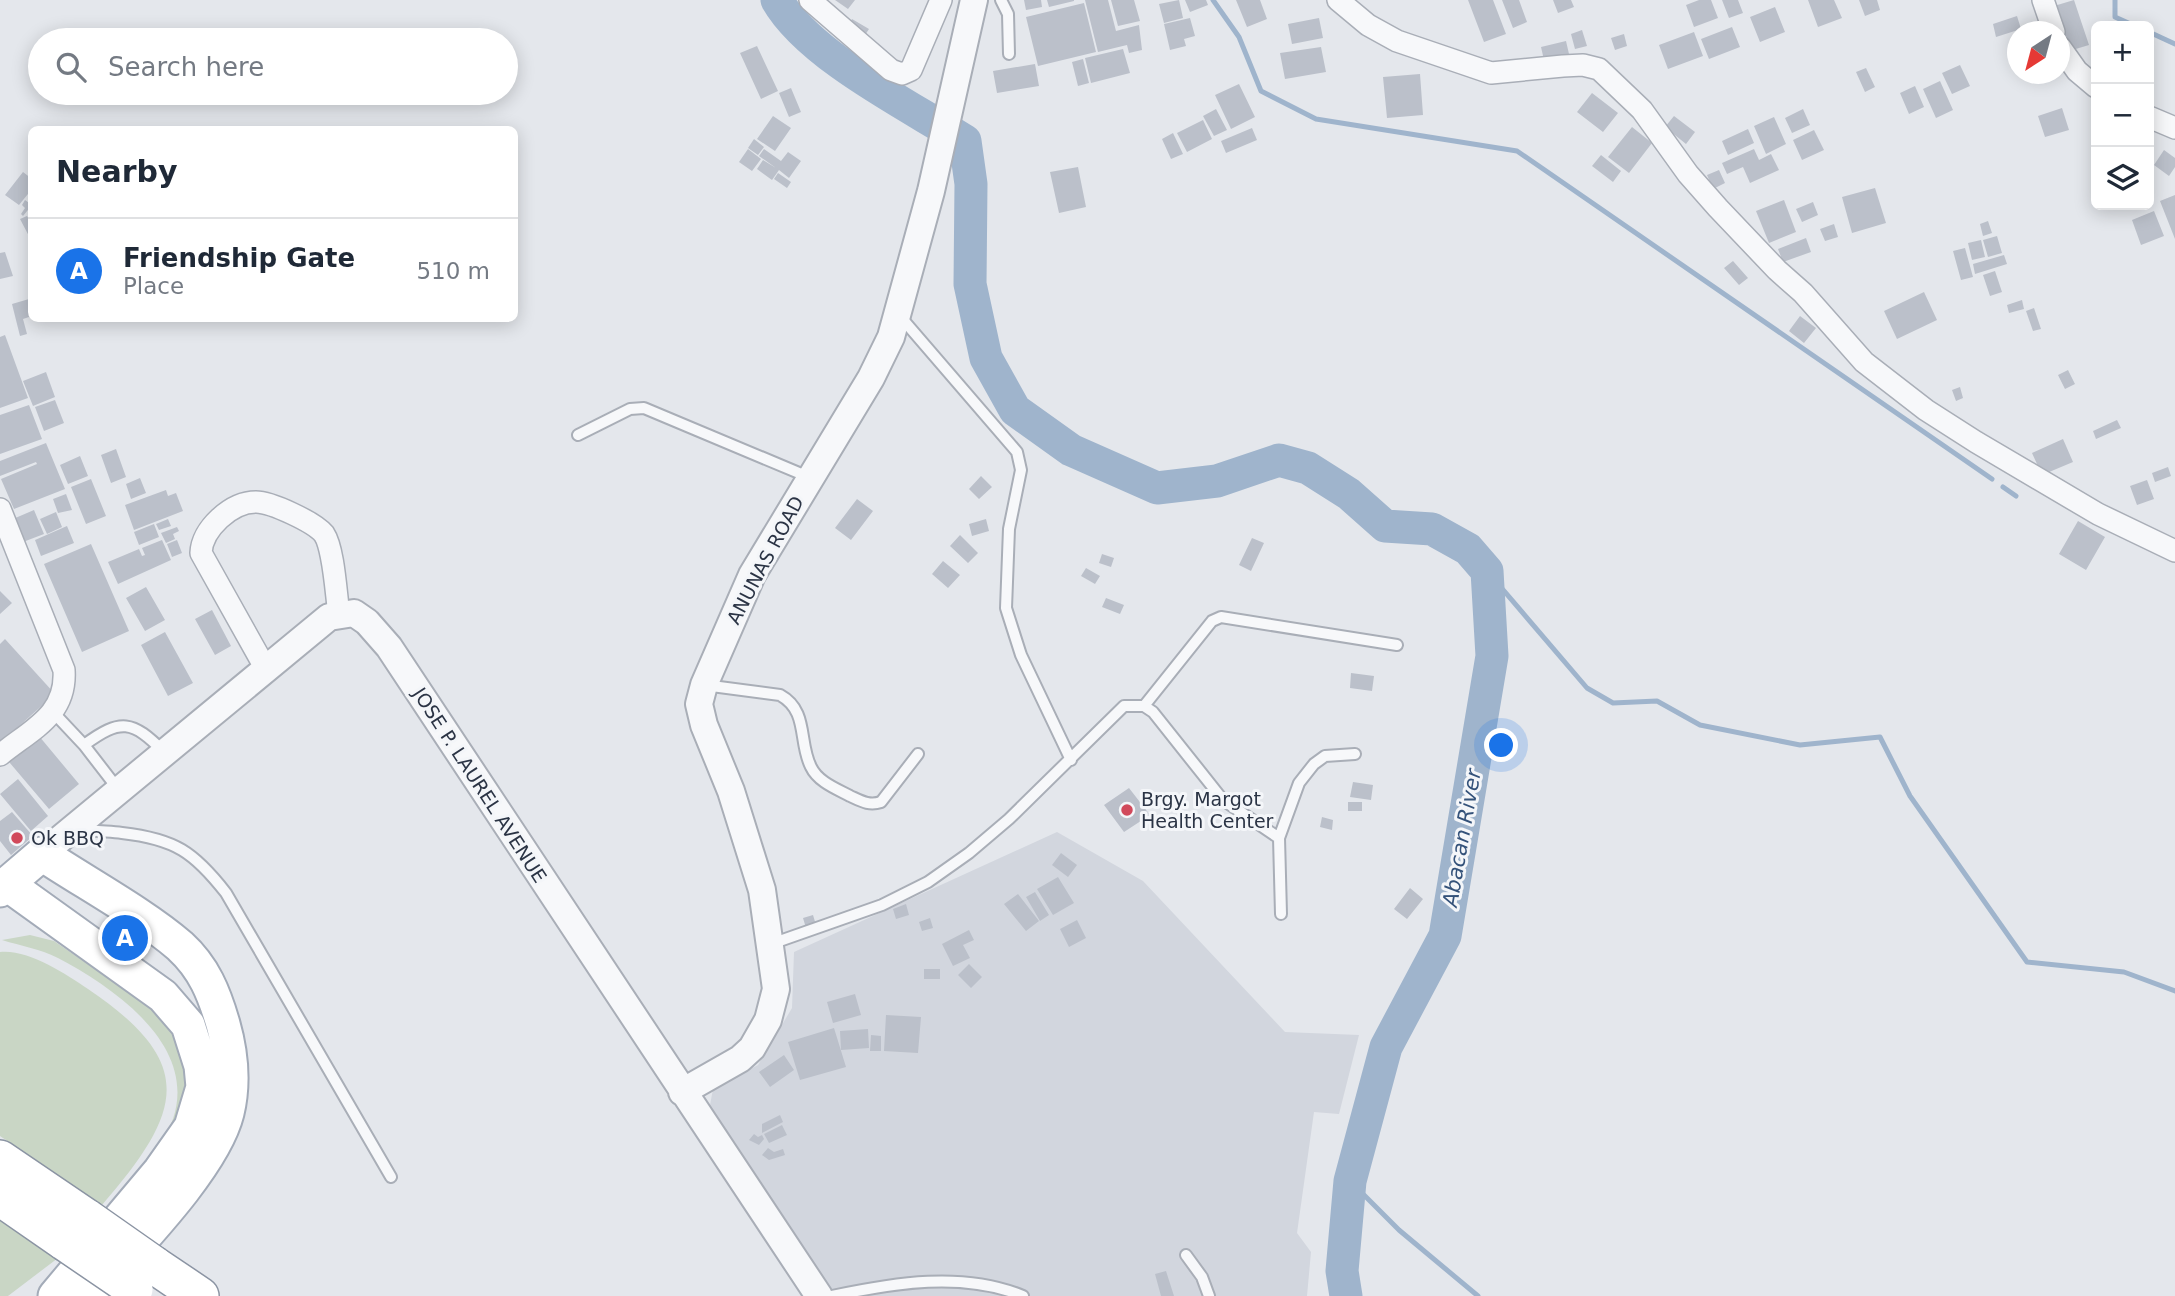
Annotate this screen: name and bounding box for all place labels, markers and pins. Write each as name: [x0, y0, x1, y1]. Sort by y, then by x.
place label: Brgy. Margot Health Center: [1141, 788, 1274, 832]
marker: Brgy. Margot Health Center: [1119, 802, 1135, 818]
place label: Ok BBQ: [31, 827, 104, 849]
marker: Ok BBQ: [9, 830, 25, 846]
pin: A: [102, 912, 148, 964]

